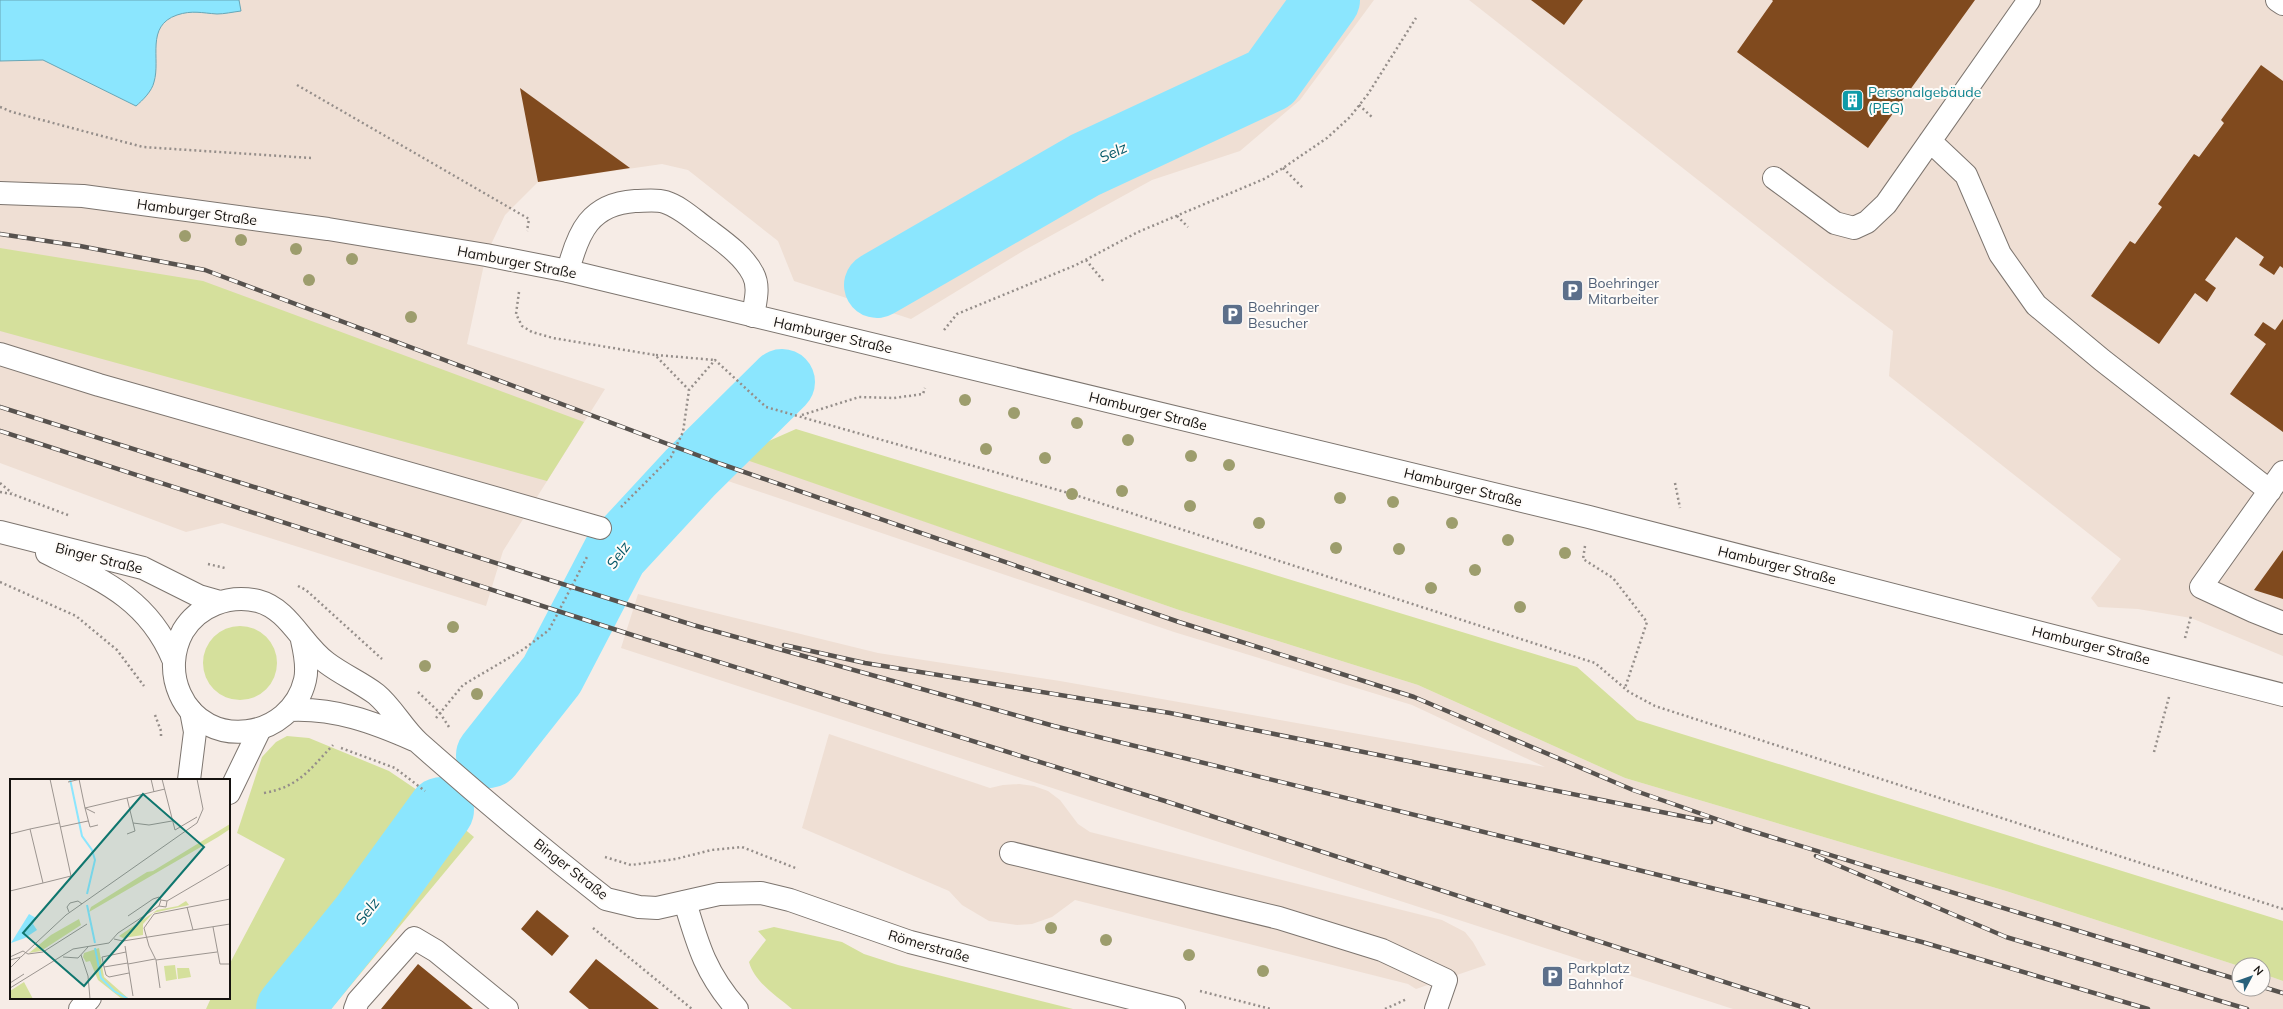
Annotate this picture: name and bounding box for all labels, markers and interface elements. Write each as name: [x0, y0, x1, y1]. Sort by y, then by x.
place label: Personalgebäude (PEG): [1868, 83, 1981, 117]
building icon: Personalgebäude (PEG): [1839, 87, 1865, 113]
water label: Selz: [1096, 137, 1130, 167]
street label: Hamburger Straße: [136, 195, 258, 229]
street label: Hamburger Straße: [456, 242, 578, 282]
place label: Boehringer Mitarbeiter: [1588, 274, 1660, 308]
parking icon: Boehringer Mitarbeiter: [1560, 278, 1586, 304]
place label: Boehringer Besucher: [1248, 298, 1320, 332]
parking icon: Boehringer Besucher: [1219, 302, 1245, 328]
street label: Hamburger Straße: [772, 313, 894, 357]
street label: Hamburger Straße: [1087, 388, 1209, 434]
street label: Hamburger Straße: [1402, 464, 1524, 510]
street label: Binger Straße: [53, 538, 145, 578]
water label: Selz: [602, 538, 634, 572]
street label: Hamburger Straße: [1716, 542, 1838, 588]
street label: Hamburger Straße: [2030, 622, 2152, 668]
inset map: [10, 779, 230, 999]
street label: Binger Straße: [530, 834, 612, 904]
water label: Selz: [351, 894, 383, 928]
street label: Römerstraße: [886, 926, 972, 966]
north arrow: [2231, 957, 2271, 997]
place label: Parkplatz Bahnhof: [1568, 959, 1630, 993]
parking icon: Parkplatz Bahnhof: [1540, 963, 1566, 989]
text: N: [2251, 963, 2267, 978]

